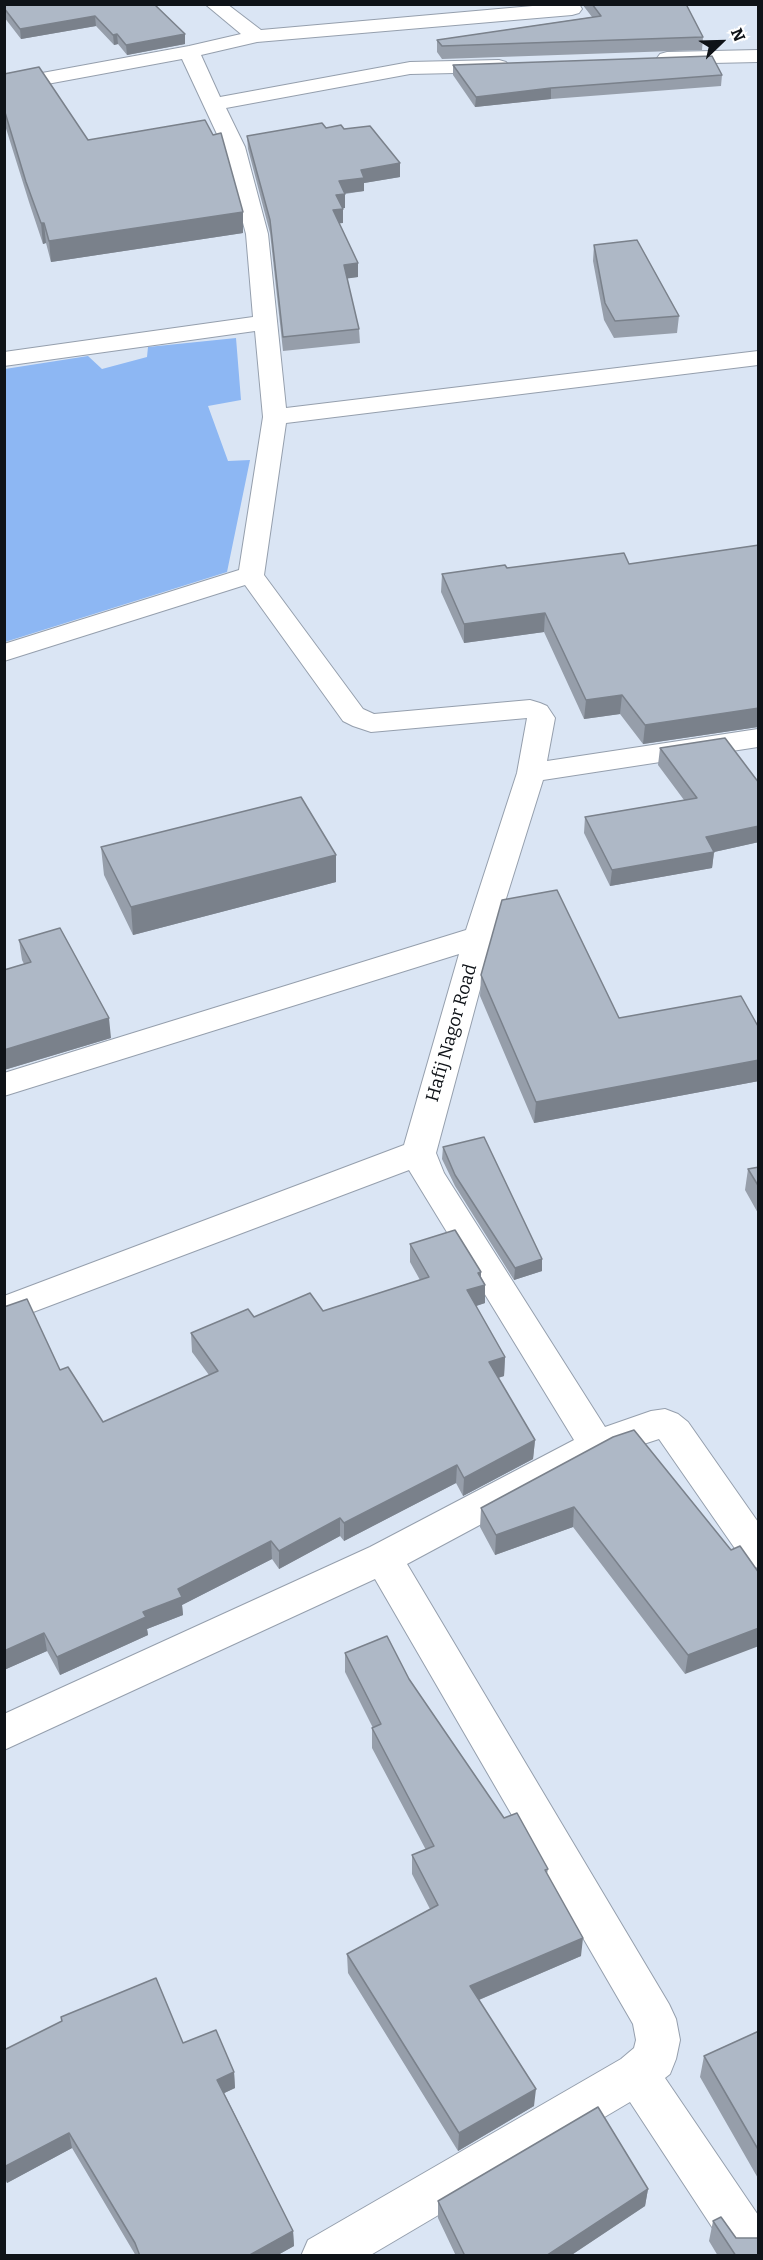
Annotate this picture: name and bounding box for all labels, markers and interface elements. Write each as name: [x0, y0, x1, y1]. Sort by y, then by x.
north arrow: [691, 12, 751, 72]
text: N: [727, 25, 749, 44]
street label: Hafij Nagor Road: [422, 962, 482, 1104]

